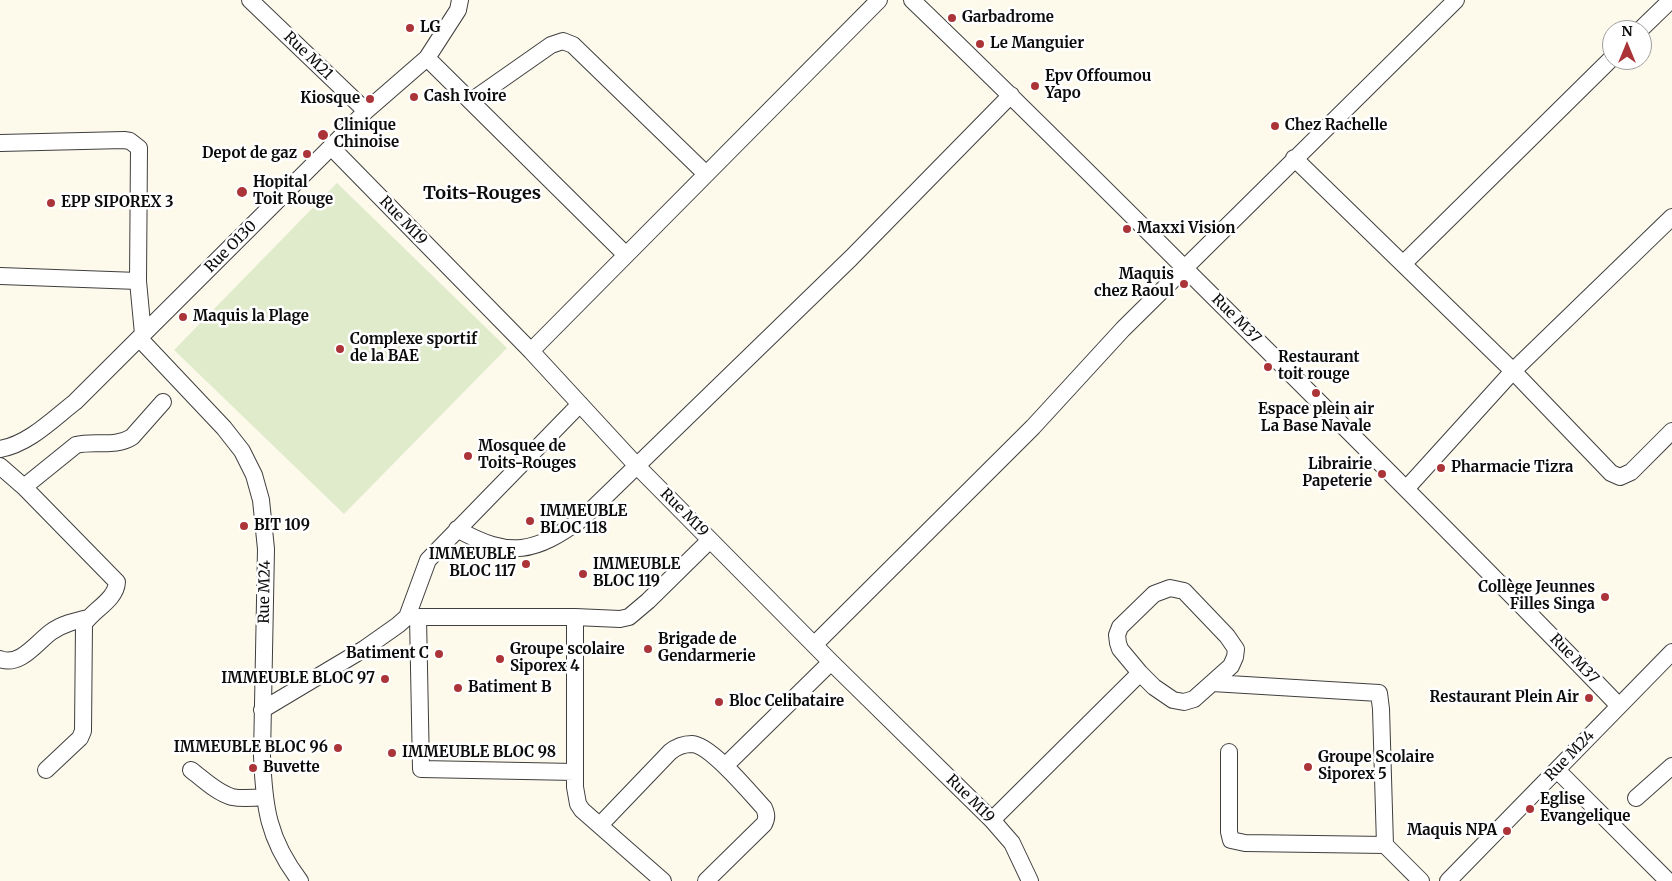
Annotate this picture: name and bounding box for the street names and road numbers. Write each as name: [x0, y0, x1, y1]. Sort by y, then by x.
street label: Rue M21: [280, 28, 336, 84]
street label: Rue M19: [375, 193, 431, 249]
street label: Rue O130: [201, 217, 261, 277]
street label: Rue M37: [1208, 291, 1264, 347]
street label: Rue M19: [656, 485, 712, 541]
street label: Rue M24: [255, 560, 275, 624]
street label: Rue M37: [1546, 630, 1602, 688]
street label: Rue M24: [1541, 727, 1599, 785]
street label: Rue M19: [942, 771, 998, 827]

